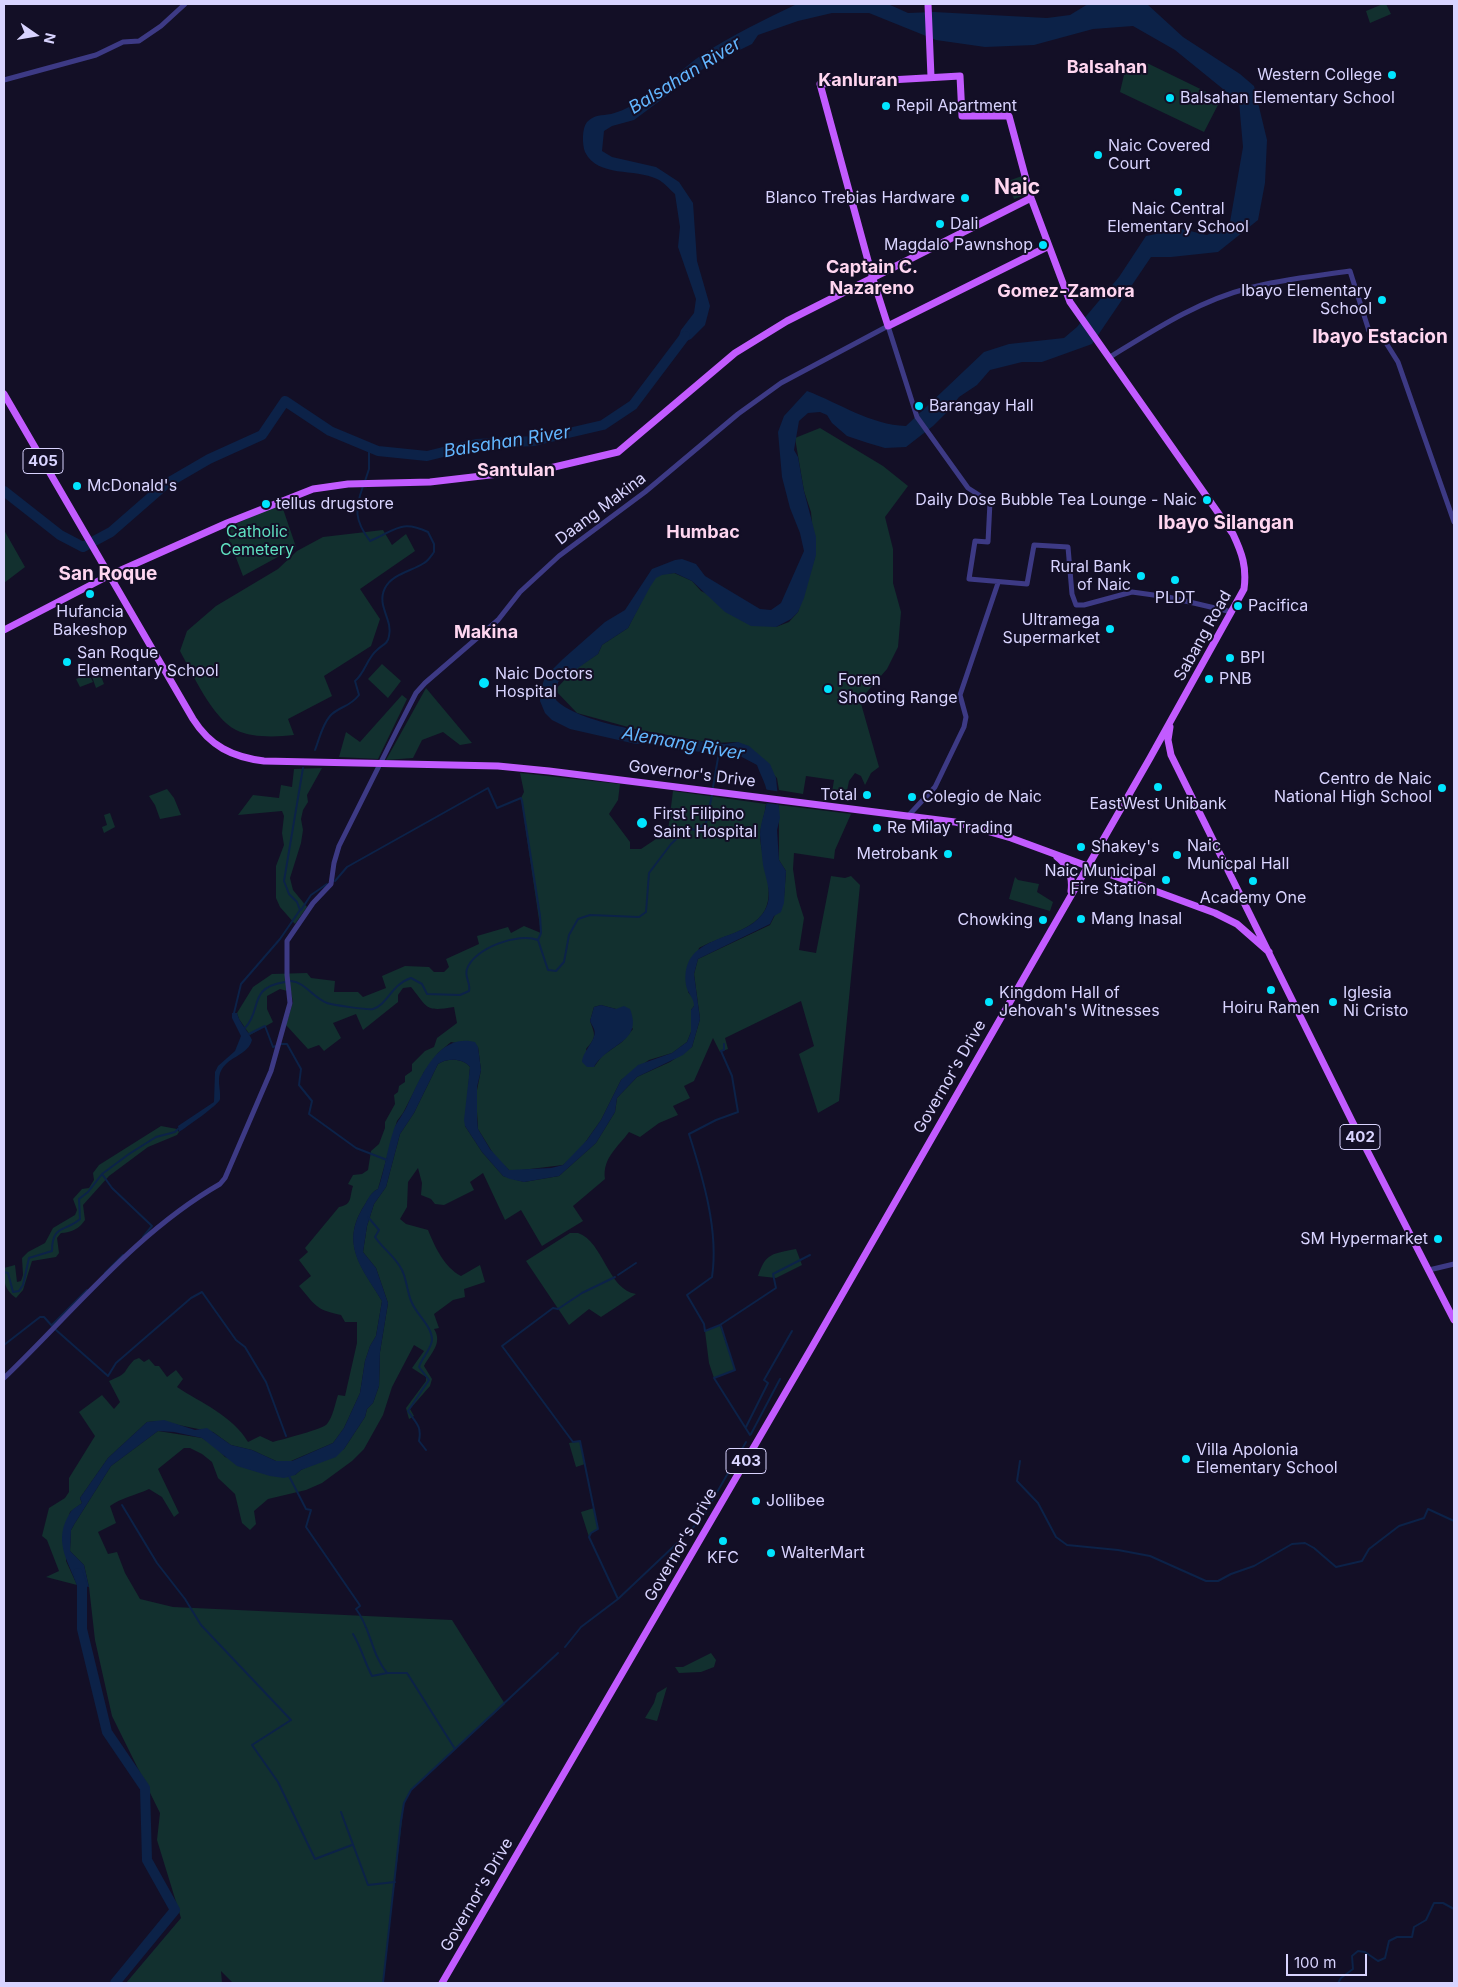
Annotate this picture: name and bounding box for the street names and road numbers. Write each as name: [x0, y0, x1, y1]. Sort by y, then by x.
road number: 405: [23, 448, 63, 474]
street label: Daang Makina: [552, 469, 650, 549]
street label: Sabang Road: [1170, 587, 1236, 685]
street label: Governor's Drive: [627, 757, 757, 791]
street label: Governor's Drive: [910, 1017, 990, 1137]
road number: 402: [1340, 1124, 1380, 1150]
road number: 403: [726, 1448, 766, 1474]
street label: Governor's Drive: [641, 1485, 721, 1605]
street label: Governor's Drive: [437, 1835, 517, 1955]

